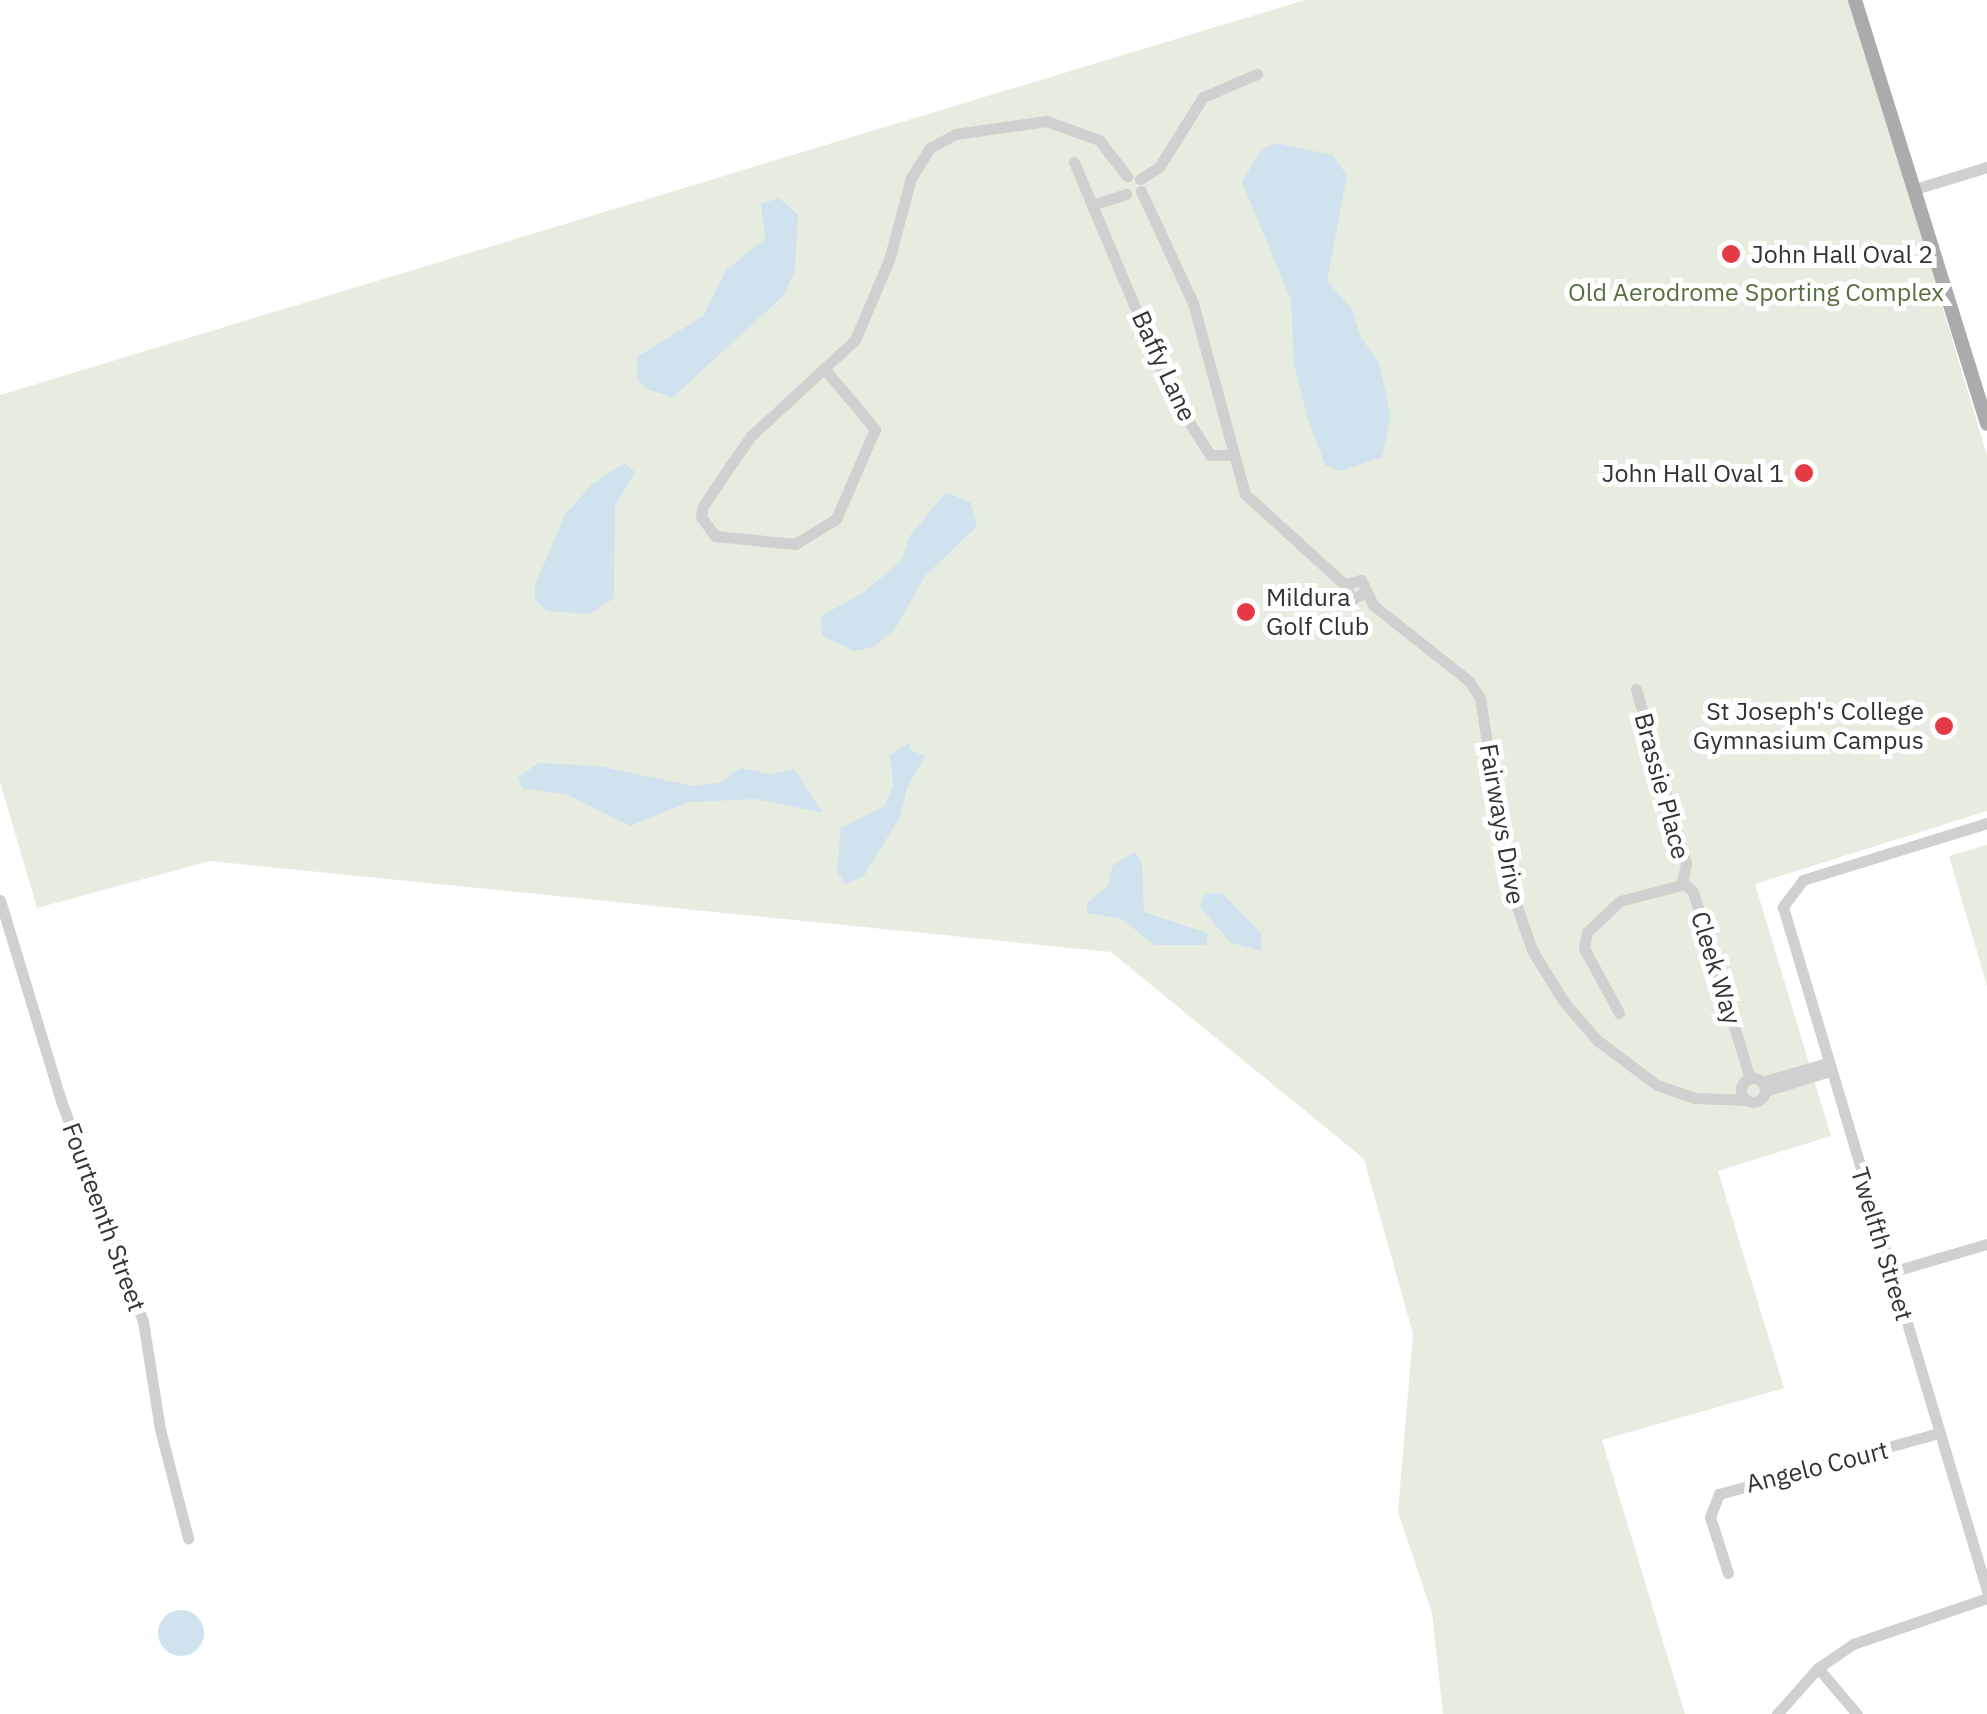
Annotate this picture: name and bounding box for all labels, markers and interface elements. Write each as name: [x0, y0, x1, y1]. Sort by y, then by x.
place label: John Hall Oval 2: [1751, 239, 1933, 269]
marker: John Hall Oval 2: [1720, 243, 1742, 265]
park label: Old Aerodrome Sporting Complex: [1568, 277, 1944, 307]
street label: Baffy Lane: [1125, 306, 1203, 426]
place label: John Hall Oval 1: [1602, 458, 1784, 488]
marker: John Hall Oval 1: [1793, 462, 1815, 484]
place label: Mildura Golf Club: [1266, 583, 1369, 642]
marker: Mildura Golf Club: [1235, 601, 1257, 623]
place label: St Joseph's College Gymnasium Campus: [1693, 697, 1924, 756]
street label: Brassie Place: [1628, 710, 1696, 862]
marker: St Joseph's College Gymnasium Campus: [1933, 715, 1955, 737]
street label: Fairways Drive: [1473, 741, 1531, 907]
street label: Cleek Way: [1685, 908, 1747, 1028]
street label: Fourteenth Street: [56, 1119, 152, 1315]
street label: Twelfth Street: [1844, 1164, 1920, 1324]
street label: Angelo Court: [1743, 1435, 1891, 1499]

